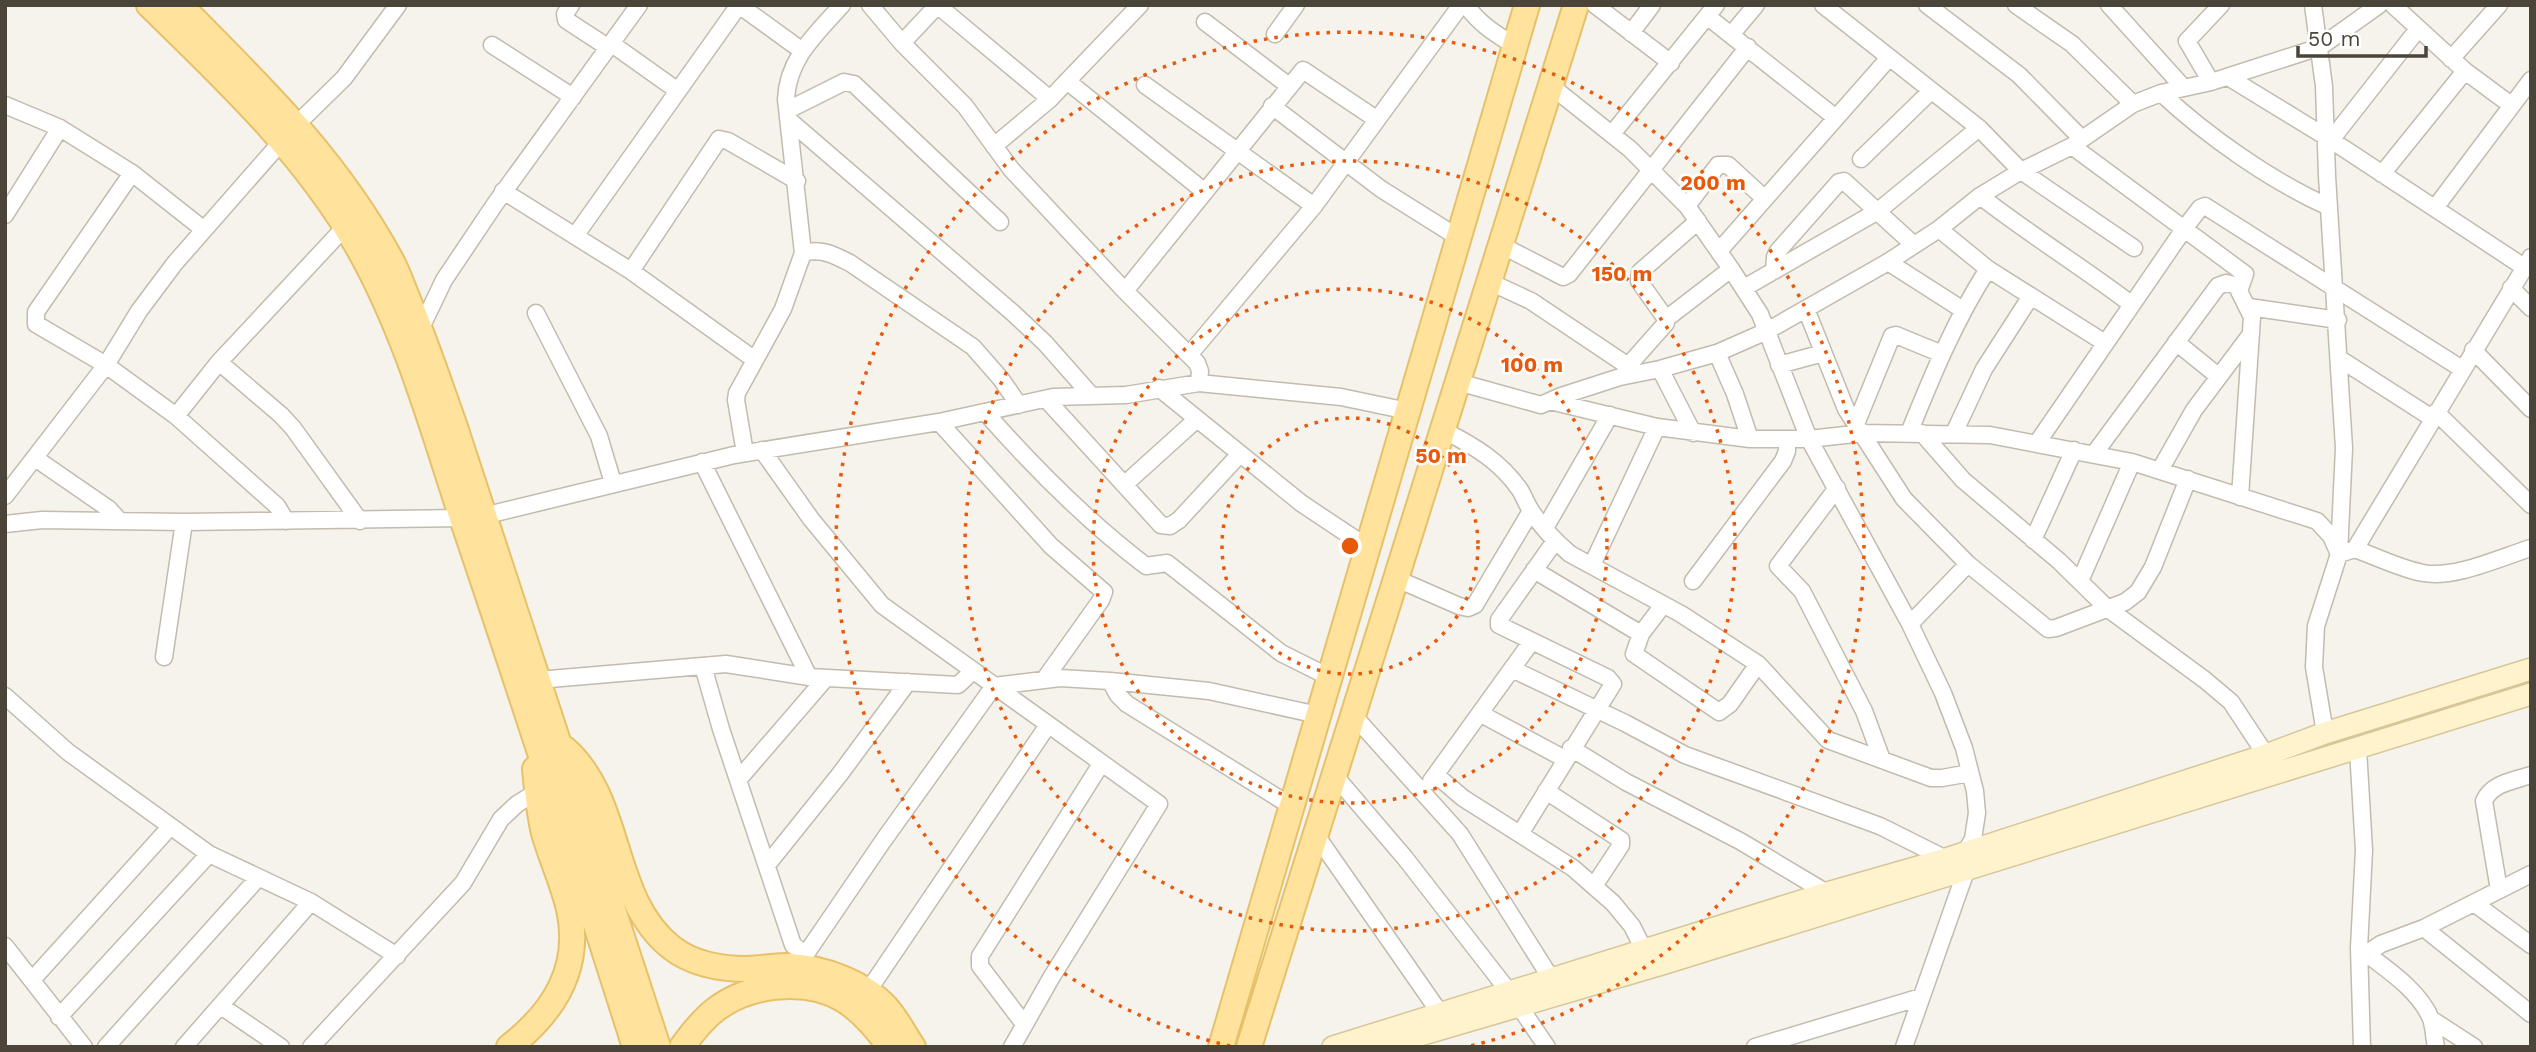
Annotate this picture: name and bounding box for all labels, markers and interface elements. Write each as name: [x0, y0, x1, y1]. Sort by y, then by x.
scale bar: [2298, 14, 2426, 58]
text: 50 m: [2308, 26, 2360, 51]
text: 200 m: [1680, 170, 1746, 195]
text: 150 m: [1592, 261, 1652, 286]
text: 100 m: [1501, 352, 1563, 377]
text: 50 m: [1415, 443, 1467, 468]
centre of rings: [1338, 534, 1362, 558]

